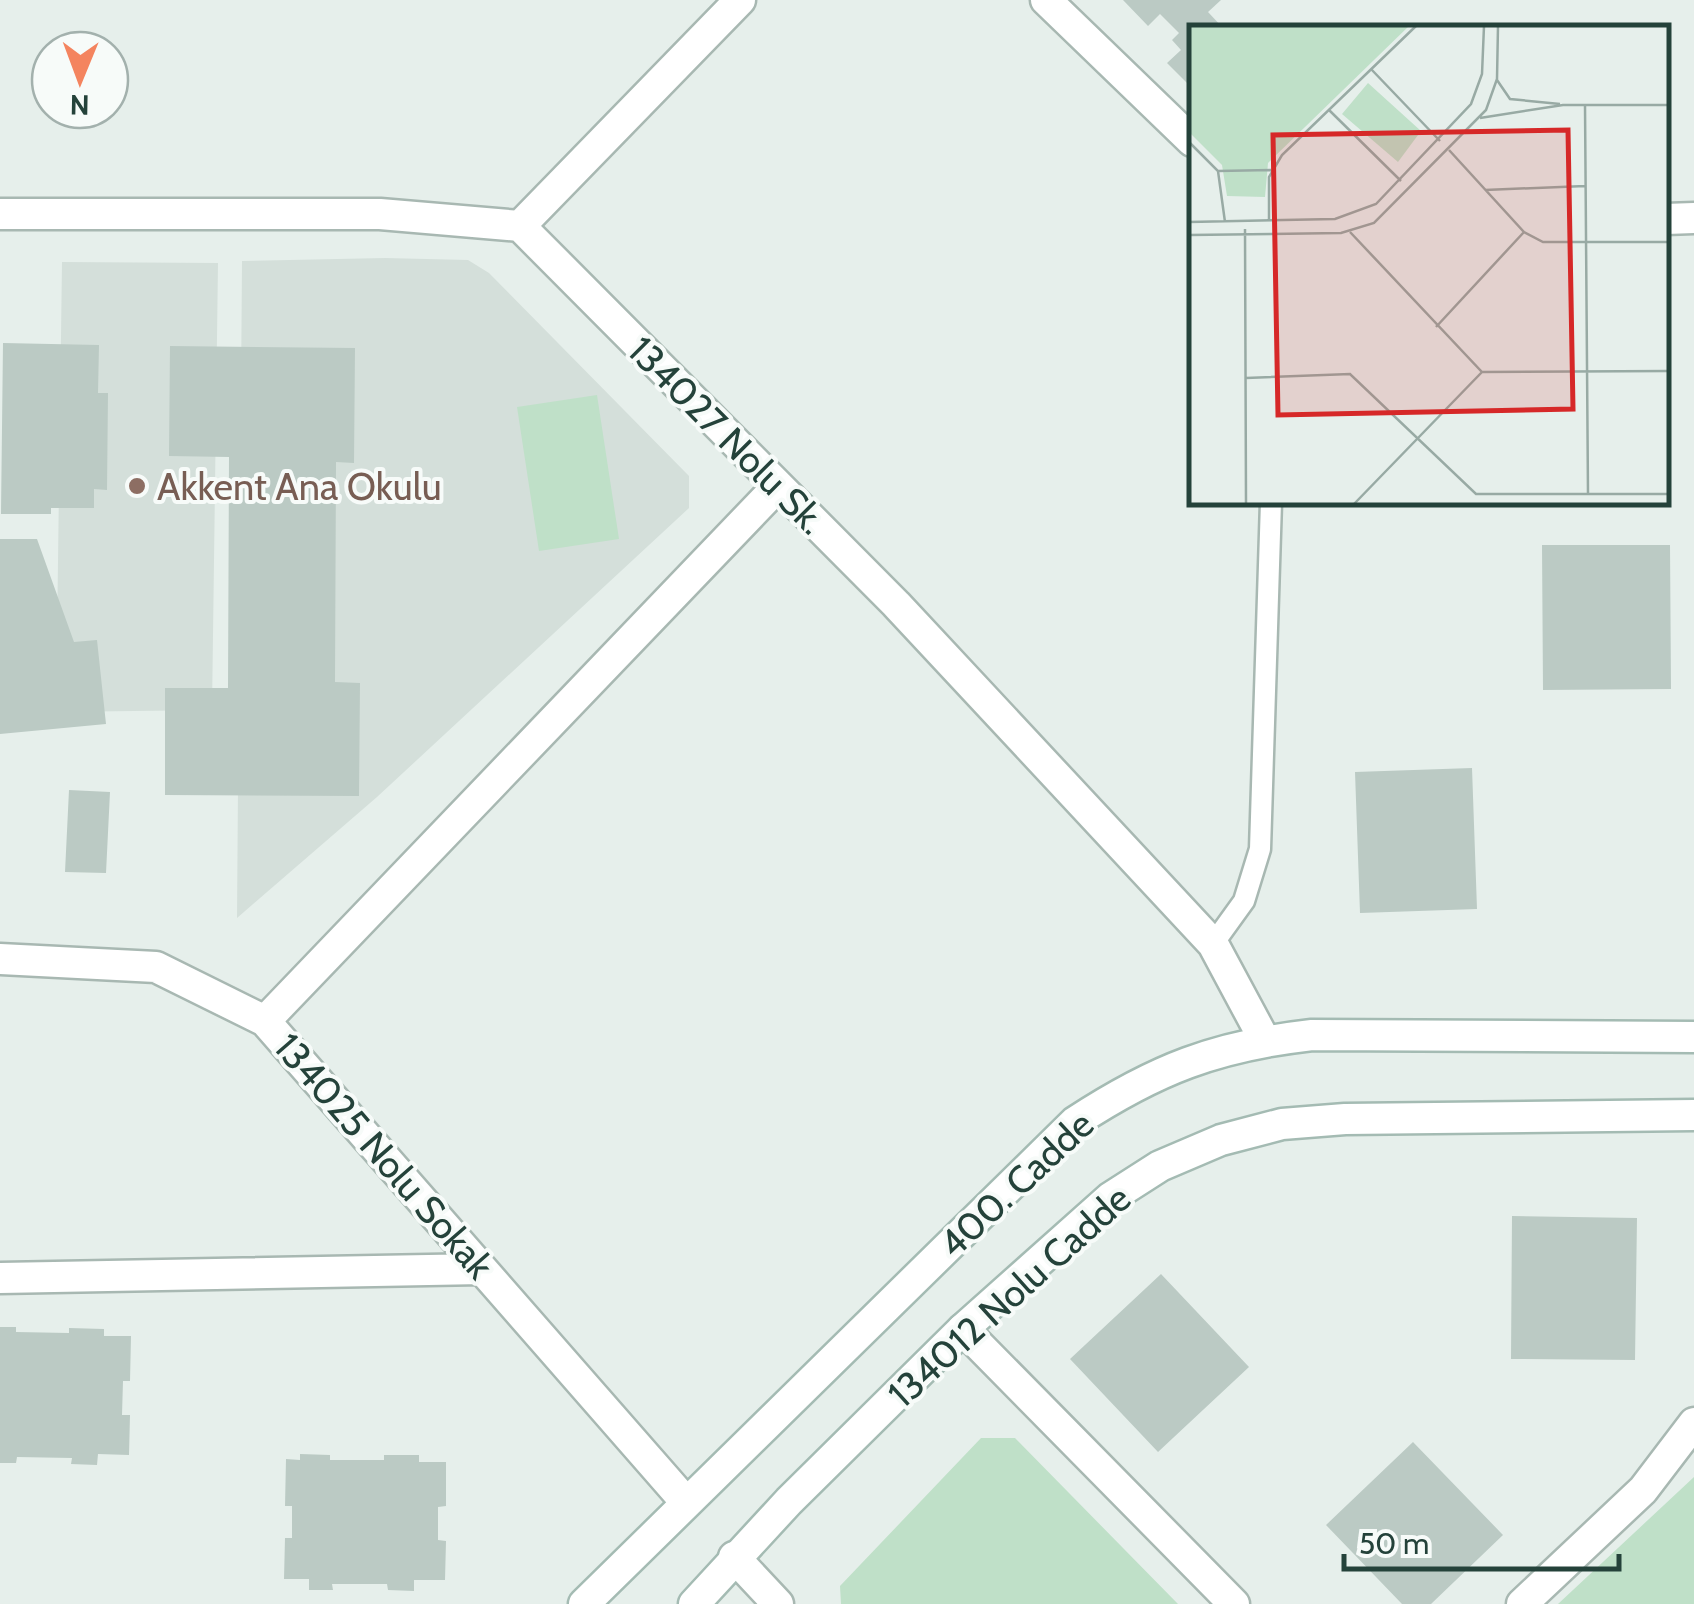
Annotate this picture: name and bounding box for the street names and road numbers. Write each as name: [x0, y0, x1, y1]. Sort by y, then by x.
street label: 134027 Nolu Sk.: [618, 326, 836, 544]
street label: 134025 Nolu Sokak: [265, 1024, 503, 1288]
street label: 400. Cadde: [929, 1101, 1103, 1267]
street label: 134012 Nolu Cadde: [878, 1175, 1140, 1417]

